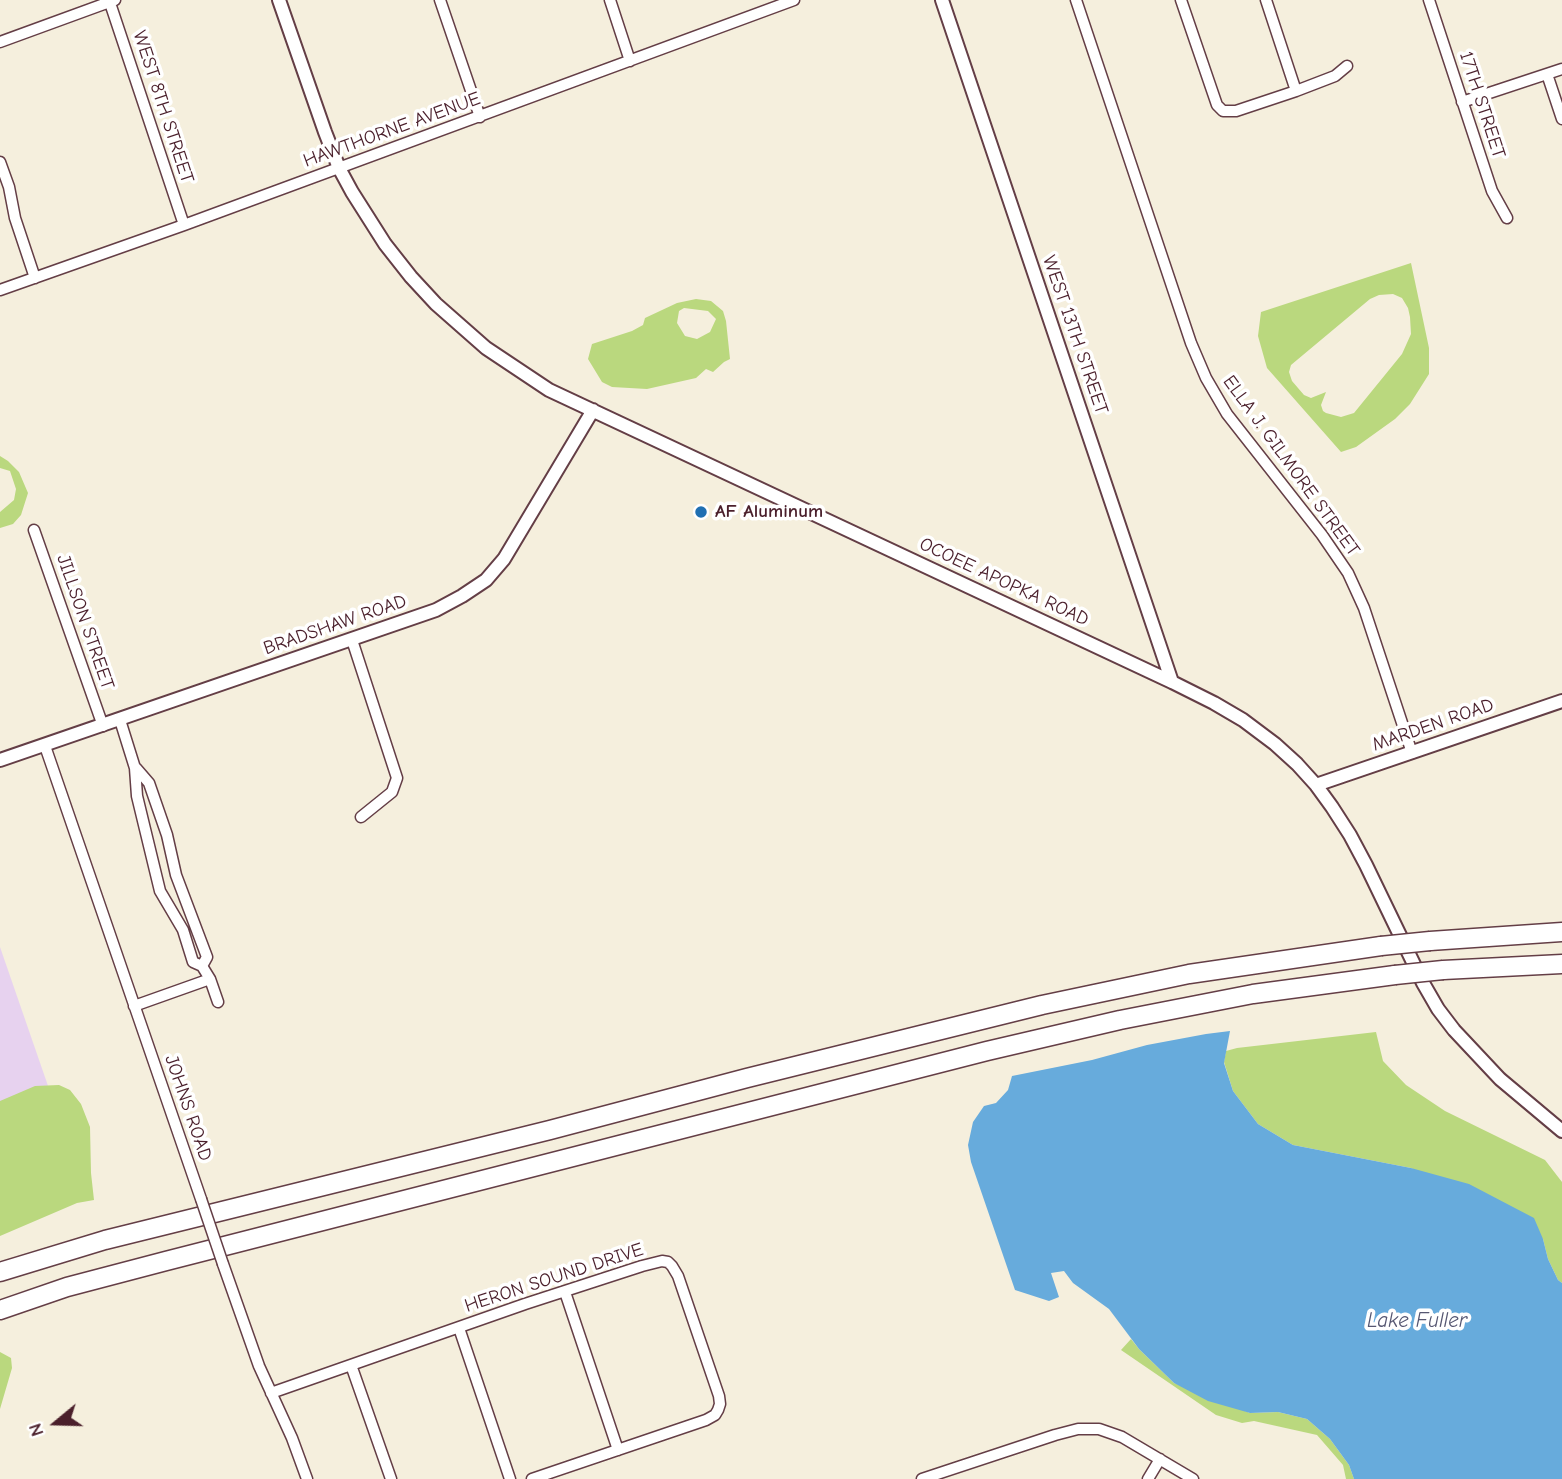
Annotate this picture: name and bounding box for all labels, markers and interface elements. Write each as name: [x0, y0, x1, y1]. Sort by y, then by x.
street label: WEST 8TH STREET: [128, 28, 198, 186]
street label: 17TH STREET: [1454, 49, 1510, 161]
street label: HAWTHORNE AVENUE: [300, 87, 484, 173]
street label: WEST 13TH STREET: [1037, 253, 1113, 417]
street label: ELLA J. GILMORE STREET: [1218, 371, 1364, 561]
place label: AF Aluminum: [715, 501, 823, 523]
marker: AF Aluminum: [693, 504, 709, 520]
street label: OCOEE APOPKA ROAD: [916, 533, 1092, 631]
street label: JILLSON STREET: [51, 552, 119, 692]
street label: BRADSHAW ROAD: [260, 590, 410, 660]
street label: MARDEN ROAD: [1369, 694, 1497, 756]
street label: JOHNS ROAD: [159, 1052, 217, 1164]
street label: HERON SOUND DRIVE: [462, 1238, 646, 1318]
water label: Lake Fuller: [1367, 1308, 1467, 1334]
north arrow: [21, 1388, 91, 1458]
text: N: [24, 1420, 49, 1439]

